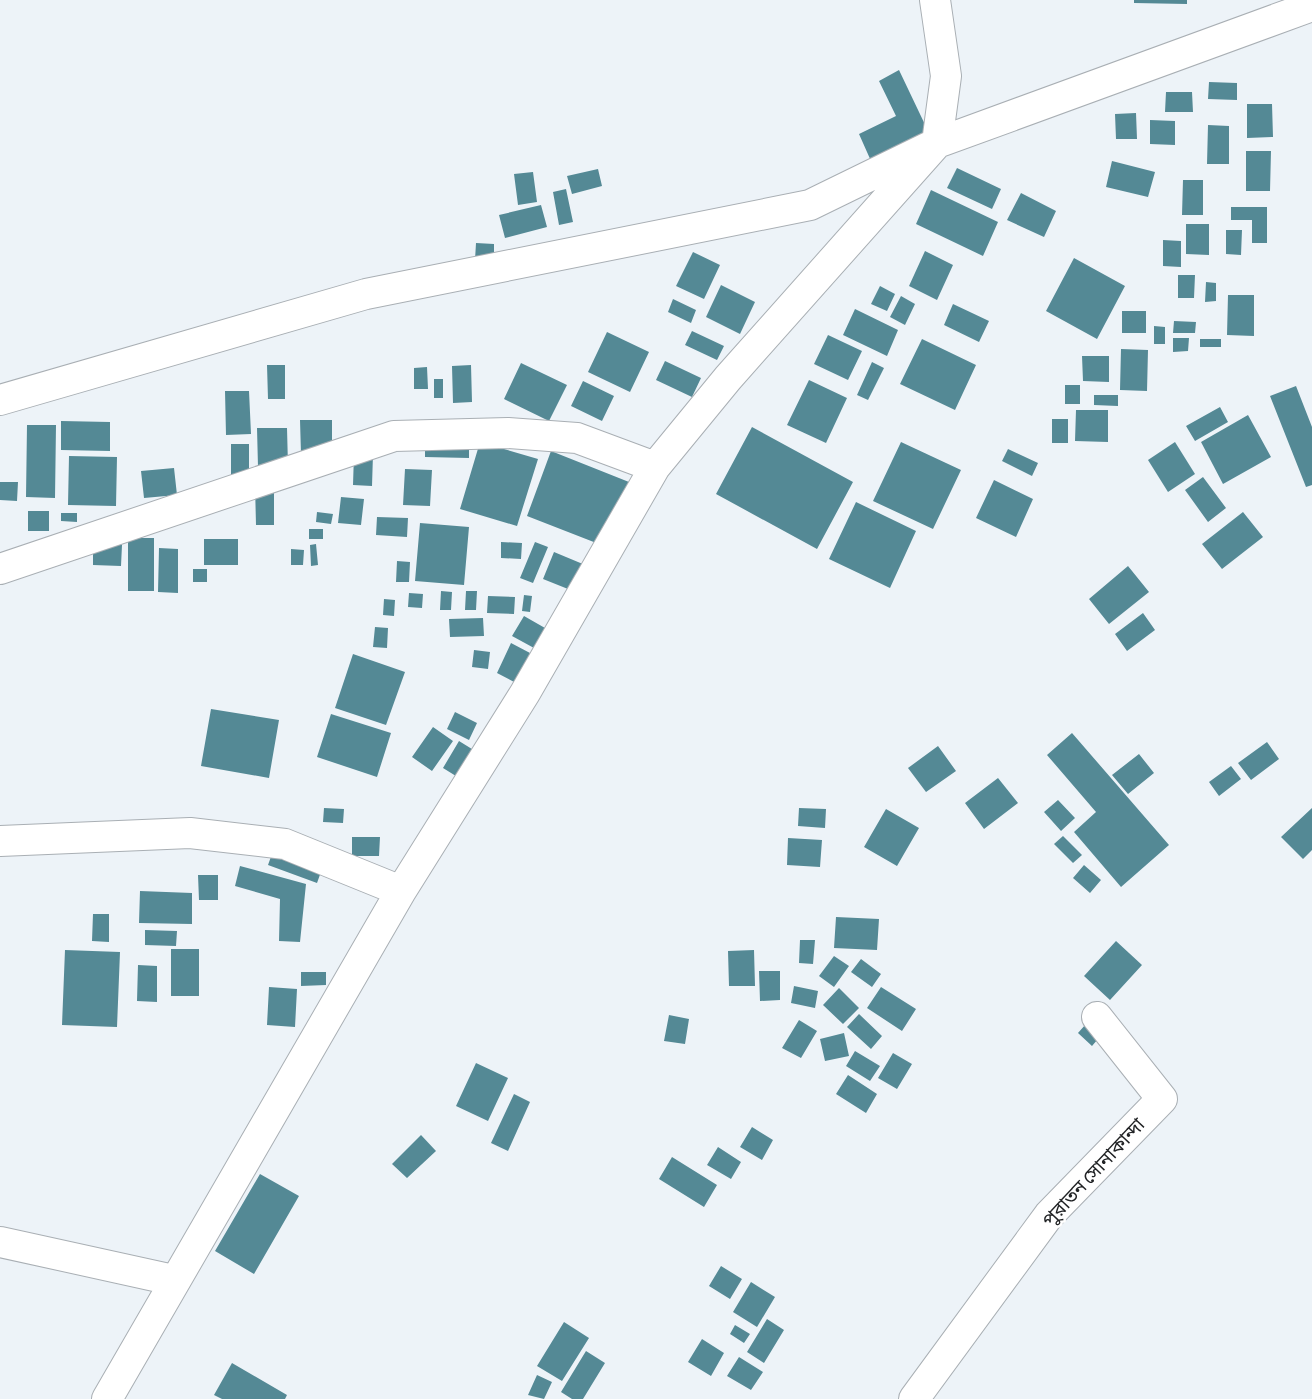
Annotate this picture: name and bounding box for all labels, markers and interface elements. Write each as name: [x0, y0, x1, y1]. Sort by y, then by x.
street label: পুরাতন সোনাকান্দা: [1038, 1113, 1151, 1232]

